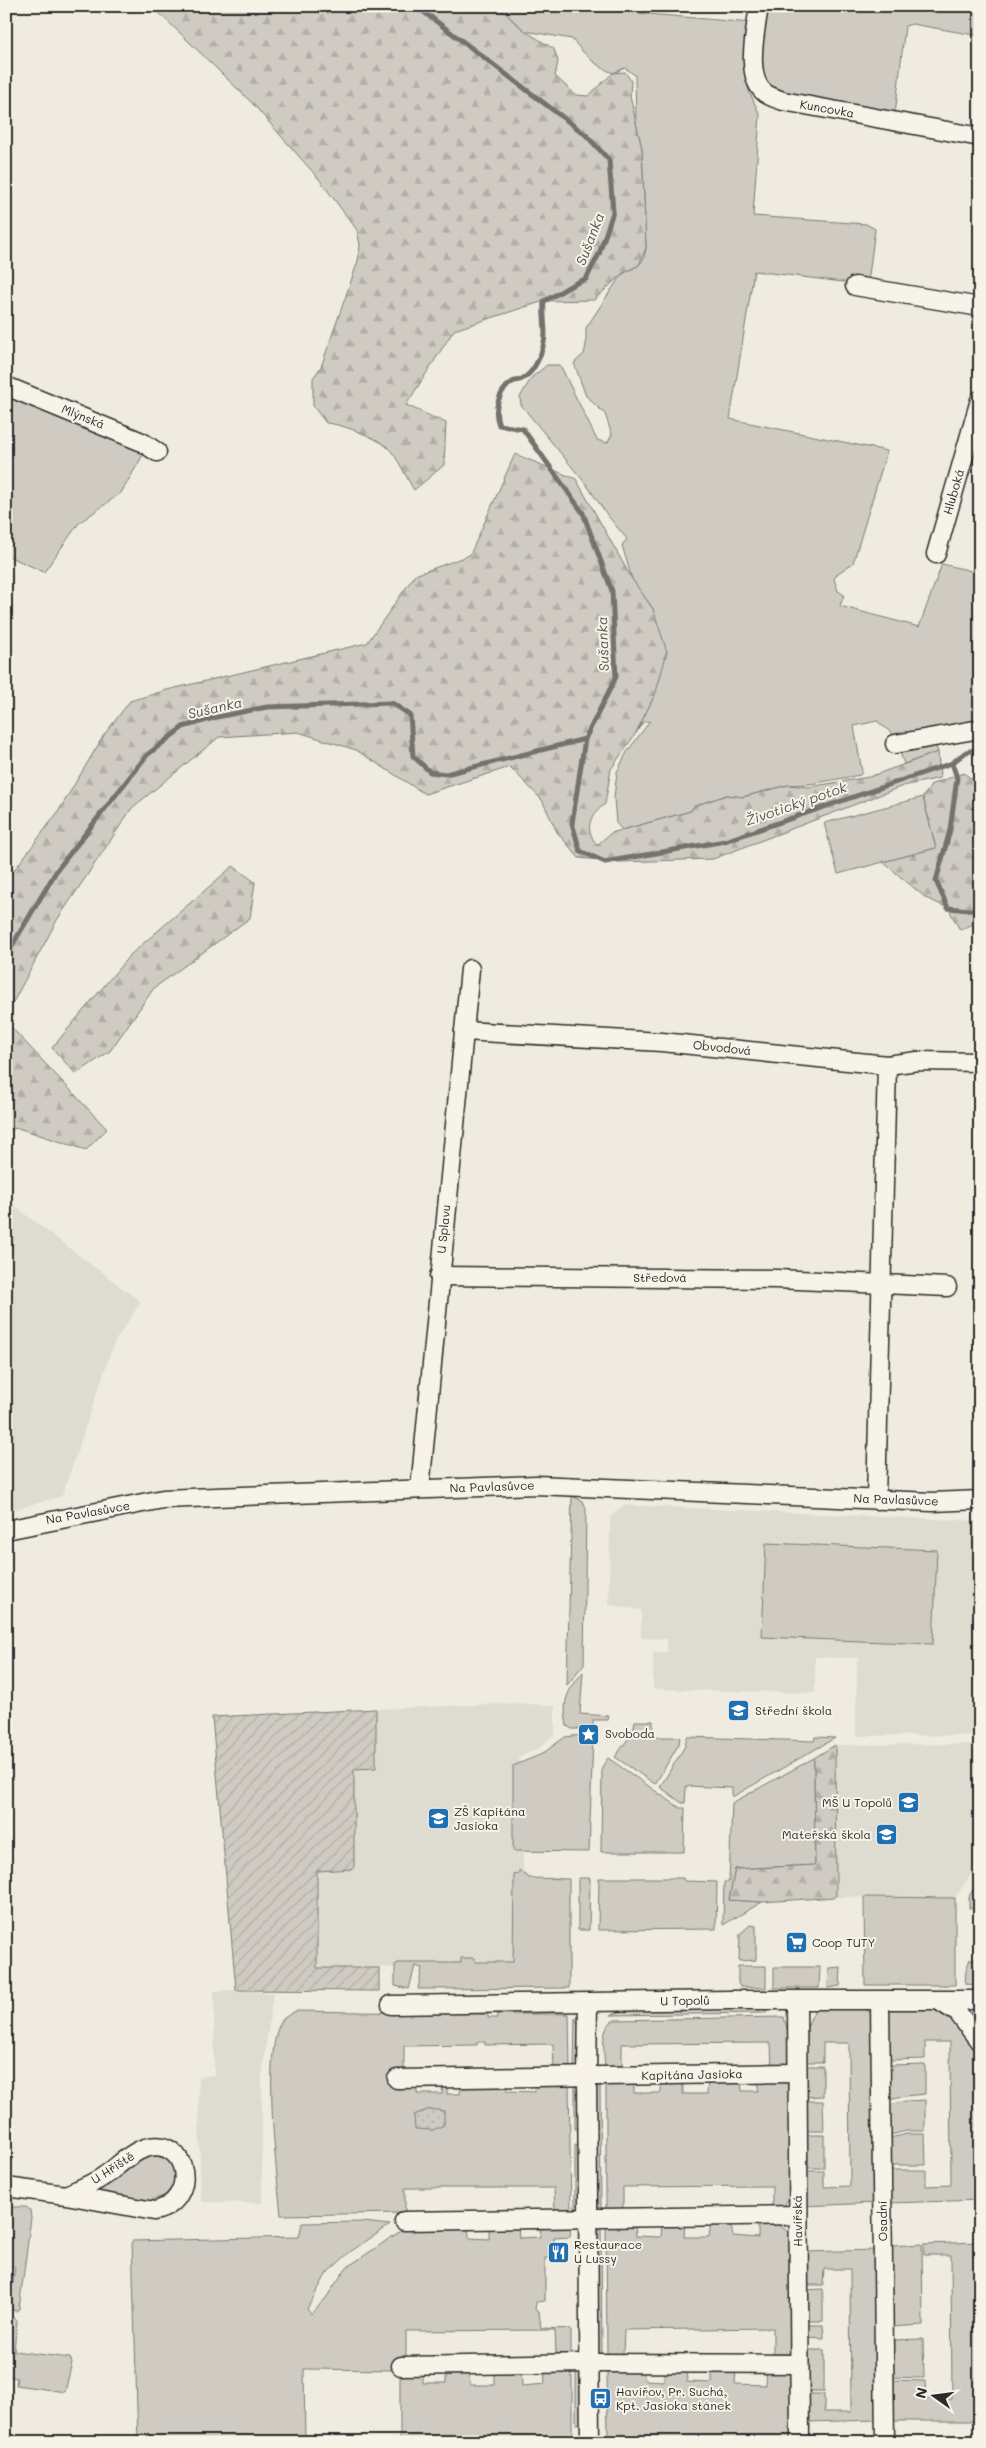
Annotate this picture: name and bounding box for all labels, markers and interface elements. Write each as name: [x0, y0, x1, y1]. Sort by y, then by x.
street label: Kuncovka: [799, 95, 856, 121]
water label: Sušanka: [571, 210, 608, 268]
street label: Mlýnská: [59, 400, 107, 432]
street label: Hluboká: [939, 467, 967, 516]
water label: Sušanka: [592, 616, 613, 672]
water label: Sušanka: [186, 692, 244, 723]
water label: Životický potok: [743, 777, 850, 830]
street label: Obvodová: [692, 1036, 752, 1058]
street label: U Splavu: [432, 1203, 454, 1254]
street label: Středová: [633, 1269, 687, 1285]
street label: Na Pavlasůvce: [449, 1477, 535, 1495]
street label: Na Pavlasůvce: [853, 1490, 939, 1508]
street label: Na Pavlasůvce: [45, 1497, 131, 1527]
school or university icon: Střední škola: [727, 1699, 751, 1723]
place label: Střední škola: [755, 1702, 832, 1718]
place icon: Svoboda: [577, 1722, 601, 1746]
place label: Svoboda: [605, 1725, 655, 1741]
school or university icon: MŠ U Topolů: [896, 1791, 920, 1815]
place label: MŠ U Topolů: [822, 1794, 892, 1810]
place label: ZŠ Kapitána Jasioka: [454, 1803, 525, 1833]
school or university icon: ZŠ Kapitána Jasioka: [426, 1807, 450, 1831]
school or university icon: Mateřská škola: [875, 1823, 899, 1847]
place label: Mateřská škola: [782, 1826, 871, 1842]
supermarket icon: Coop TUTY: [784, 1931, 808, 1955]
place label: Coop TUTY: [812, 1934, 875, 1950]
street label: U Topolů: [660, 1992, 710, 2008]
street label: Kapitána Jasioka: [641, 2065, 743, 2083]
street label: U Hřiště: [88, 2147, 137, 2187]
street label: Havířská: [789, 2195, 805, 2247]
street label: Osadní: [874, 2200, 890, 2242]
place label: Restaurace U Lussy: [574, 2236, 642, 2266]
restaurant icon: Restaurace U Lussy: [546, 2240, 570, 2264]
north arrow: [908, 2370, 958, 2420]
place label: Havířov, Pr. Suchá, Kpt. Jasioka stánek: [616, 2383, 731, 2413]
text: N: [910, 2385, 931, 2400]
bus stop icon: Havířov, Pr. Suchá, Kpt. Jasioka stánek: [588, 2387, 612, 2411]

